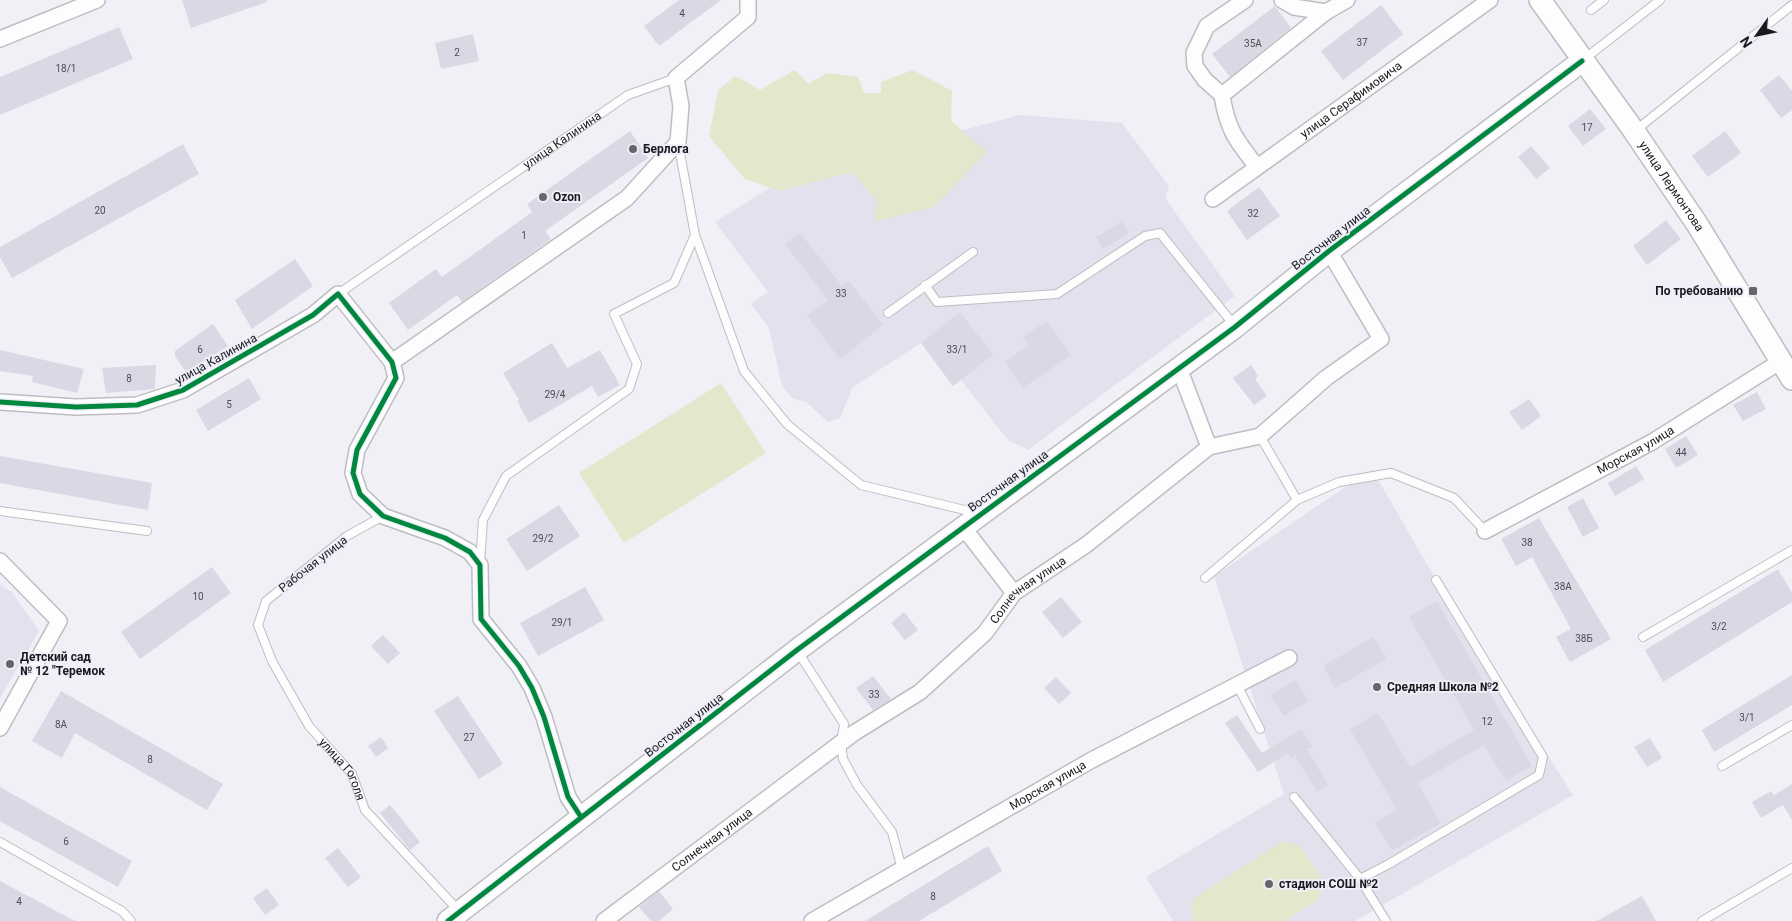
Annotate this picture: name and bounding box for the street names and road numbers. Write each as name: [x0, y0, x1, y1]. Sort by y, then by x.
street label: улица Серафимовича: [1298, 59, 1405, 141]
street label: улица Калинина: [521, 108, 604, 172]
street label: улица Лермонтова: [1636, 138, 1707, 234]
street label: Восточная улица: [1289, 203, 1373, 273]
street label: улица Калинина: [173, 331, 259, 387]
street label: Морская улица: [1595, 423, 1677, 477]
street label: Восточная улица: [965, 447, 1051, 515]
street label: Рабочая улица: [276, 533, 350, 595]
street label: Солнечная улица: [987, 553, 1069, 627]
street label: Восточная улица: [642, 690, 726, 760]
street label: улица Гоголя: [316, 735, 368, 802]
street label: Морская улица: [1007, 758, 1088, 813]
street label: Солнечная улица: [669, 805, 755, 875]

